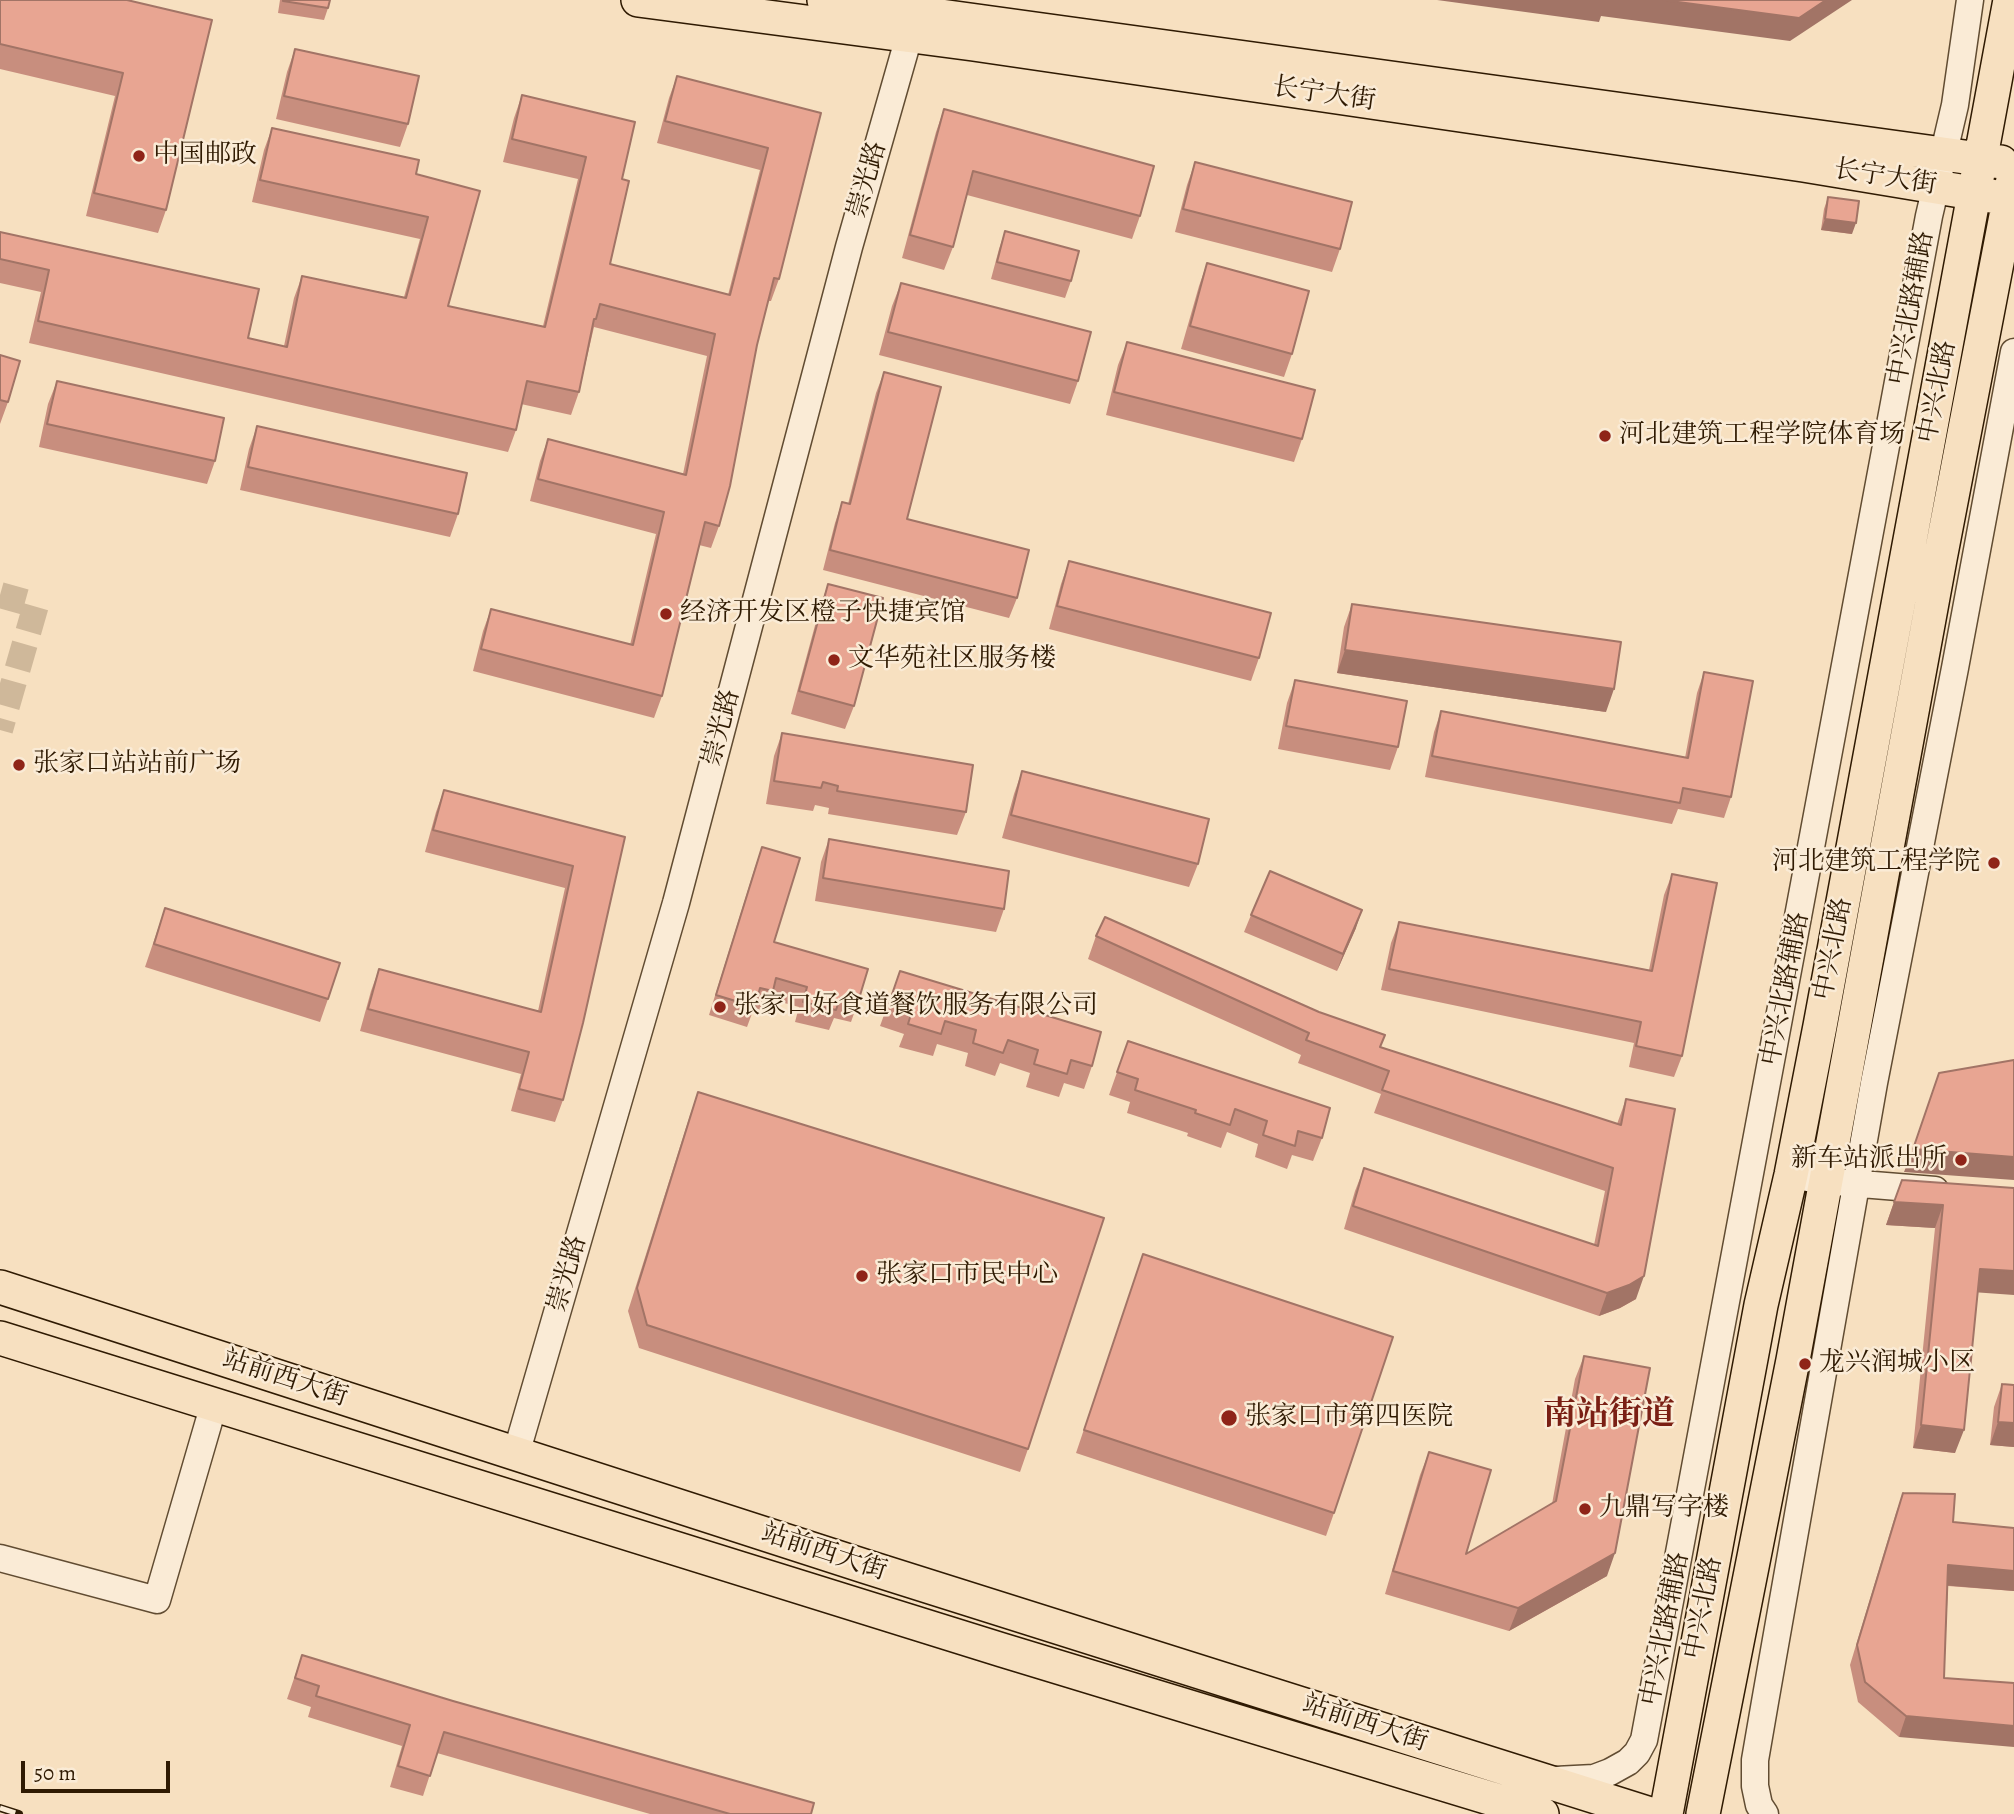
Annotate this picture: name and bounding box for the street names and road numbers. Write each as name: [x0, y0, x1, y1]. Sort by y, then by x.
street label: 长宁大街: [1270, 72, 1378, 118]
street label: 崇光路: [842, 138, 894, 222]
street label: 长宁大街: [1831, 154, 1939, 202]
street label: 中兴北路辅路: [1883, 228, 1941, 388]
street label: 中兴北路: [1913, 338, 1963, 446]
street label: 崇光路: [697, 686, 747, 770]
street label: 中兴北路: [1809, 895, 1859, 1003]
street label: 中兴北路辅路: [1756, 909, 1816, 1069]
street label: 崇光路: [542, 1232, 594, 1316]
street label: 站前西大街: [218, 1344, 352, 1414]
street label: 站前西大街: [757, 1518, 891, 1588]
street label: 中兴北路辅路: [1636, 1549, 1696, 1709]
street label: 中兴北路: [1679, 1554, 1729, 1662]
street label: 站前西大街: [1298, 1689, 1432, 1759]

